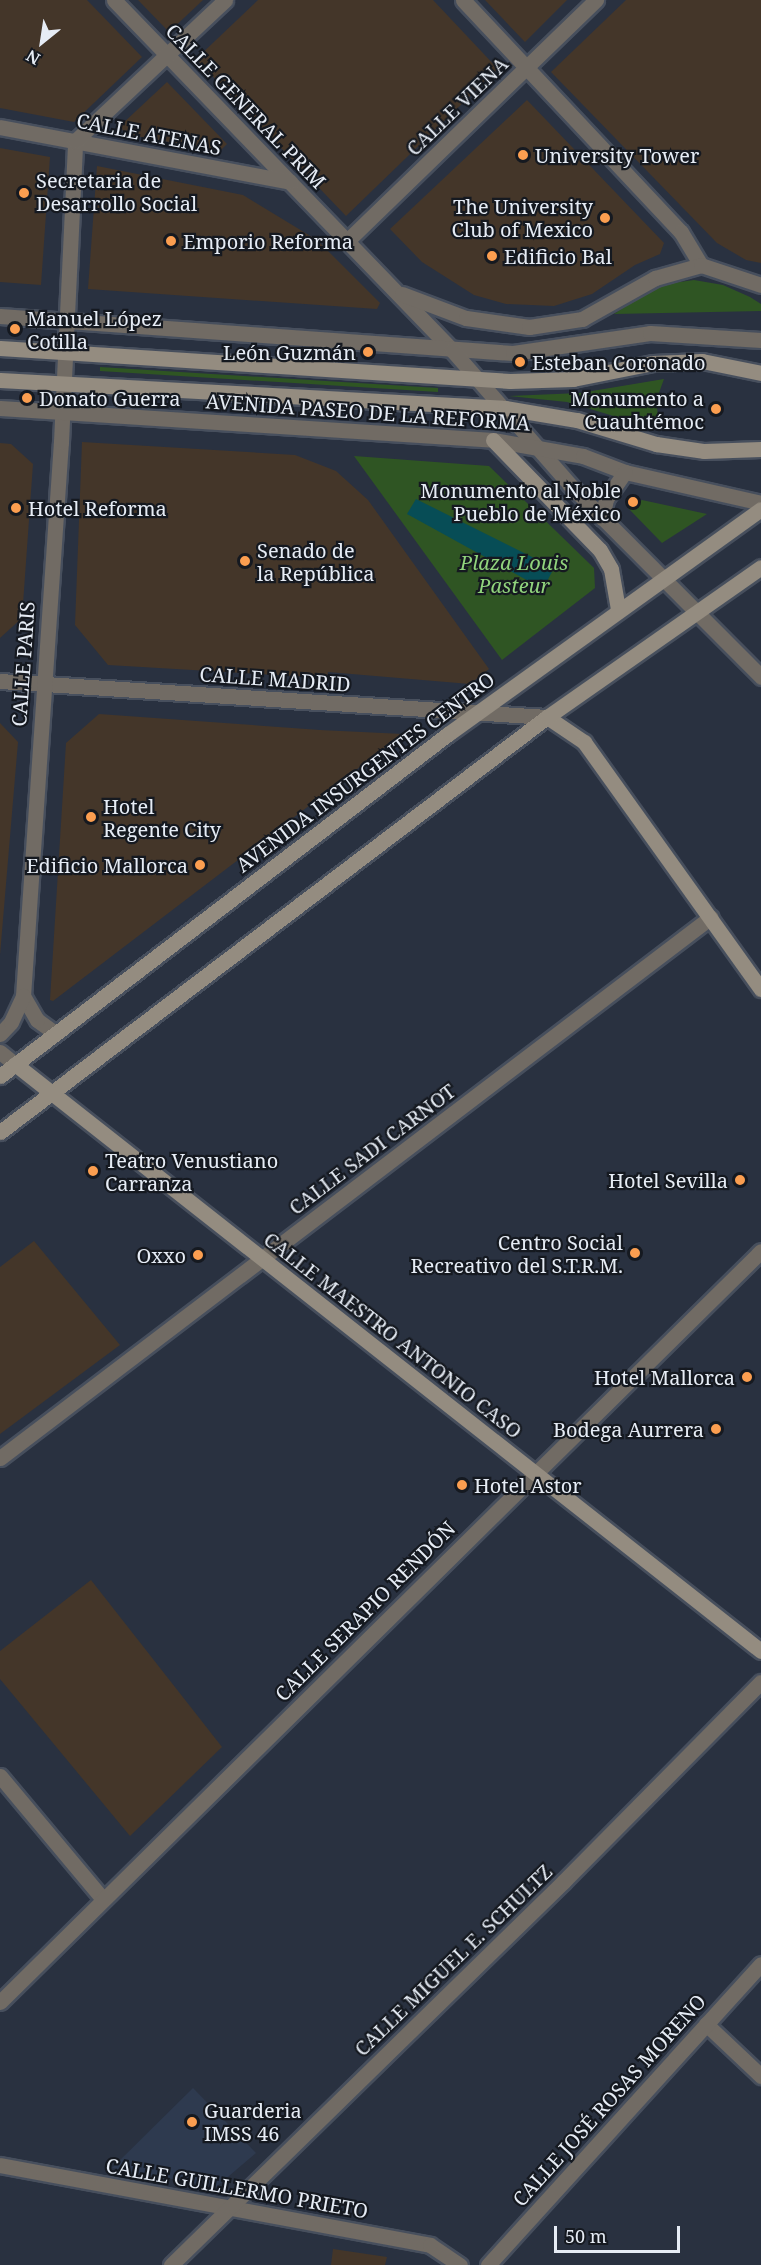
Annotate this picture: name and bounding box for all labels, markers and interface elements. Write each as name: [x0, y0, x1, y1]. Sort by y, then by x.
north arrow: [12, 12, 72, 72]
street label: CALLE GENERAL PRIM: [161, 19, 331, 193]
text: N: [22, 45, 44, 70]
street label: CALLE VIENA: [401, 52, 513, 160]
street label: CALLE ATENAS: [75, 108, 223, 160]
place label: University Tower: [535, 143, 699, 167]
marker: University Tower: [516, 148, 530, 162]
place label: Secretaria de Desarrollo Social: [36, 169, 197, 216]
marker: Secretaria de Desarrollo Social: [17, 186, 31, 200]
place label: The University Club of Mexico: [451, 195, 593, 242]
marker: The University Club of Mexico: [598, 211, 612, 225]
place label: Emporio Reforma: [183, 229, 353, 253]
marker: Emporio Reforma: [164, 234, 178, 248]
place label: Edificio Bal: [504, 244, 612, 268]
marker: Edificio Bal: [485, 249, 499, 263]
place label: Manuel López Cotilla: [27, 306, 162, 353]
marker: Manuel López Cotilla: [8, 322, 22, 336]
place label: León Guzmán: [223, 340, 356, 364]
marker: León Guzmán: [361, 345, 375, 359]
place label: Esteban Coronado: [532, 350, 706, 374]
marker: Esteban Coronado: [513, 355, 527, 369]
place label: Donato Guerra: [39, 386, 180, 410]
place label: Monumento a Cuauhtémoc: [571, 386, 704, 433]
street label: AVENIDA PASEO DE LA REFORMA: [205, 389, 531, 435]
marker: Donato Guerra: [20, 391, 34, 405]
marker: Monumento a Cuauhtémoc: [709, 402, 723, 416]
place label: Monumento al Noble Pueblo de México: [420, 478, 621, 525]
marker: Monumento al Noble Pueblo de México: [626, 495, 640, 509]
place label: Hotel Reforma: [28, 496, 167, 520]
marker: Hotel Reforma: [9, 501, 23, 515]
place label: Senado de la República: [257, 538, 374, 585]
park label: Plaza Louis Pasteur: [460, 550, 568, 597]
marker: Senado de la República: [238, 554, 252, 568]
street label: CALLE PARIS: [7, 601, 39, 727]
street label: CALLE MADRID: [199, 662, 351, 696]
street label: AVENIDA INSURGENTES CENTRO: [231, 667, 499, 877]
place label: Hotel Regente City: [103, 794, 221, 841]
marker: Hotel Regente City: [84, 810, 98, 824]
place label: Edificio Mallorca: [26, 853, 188, 877]
marker: Edificio Mallorca: [193, 858, 207, 872]
street label: CALLE SADI CARNOT: [284, 1079, 460, 1219]
place label: Teatro Venustiano Carranza: [105, 1148, 278, 1195]
marker: Teatro Venustiano Carranza: [86, 1164, 100, 1178]
place label: Hotel Sevilla: [608, 1168, 728, 1192]
marker: Hotel Sevilla: [733, 1173, 747, 1187]
street label: CALLE MAESTRO ANTONIO CASO: [259, 1227, 527, 1443]
place label: Centro Social Recreativo del S.T.R.M.: [410, 1230, 623, 1277]
place label: Oxxo: [137, 1243, 186, 1267]
marker: Centro Social Recreativo del S.T.R.M.: [628, 1246, 642, 1260]
marker: Oxxo: [191, 1248, 205, 1262]
place label: Hotel Mallorca: [594, 1365, 735, 1389]
marker: Hotel Mallorca: [740, 1370, 754, 1384]
place label: Bodega Aurrera: [553, 1417, 704, 1441]
marker: Bodega Aurrera: [709, 1422, 723, 1436]
place label: Hotel Astor: [474, 1473, 582, 1497]
marker: Hotel Astor: [455, 1478, 469, 1492]
street label: CALLE SERAPIO RENDÓN: [270, 1516, 460, 1706]
street label: CALLE MIGUEL E. SCHULTZ: [349, 1859, 557, 2061]
street label: CALLE JOSÉ ROSAS MORENO: [507, 1989, 711, 2211]
place label: Guarderia IMSS 46: [204, 2098, 302, 2145]
marker: Guarderia IMSS 46: [185, 2115, 199, 2129]
street label: CALLE GUILLERMO PRIETO: [104, 2153, 370, 2223]
scale bar: [557, 2214, 683, 2252]
text: 50 m: [565, 2224, 607, 2248]

